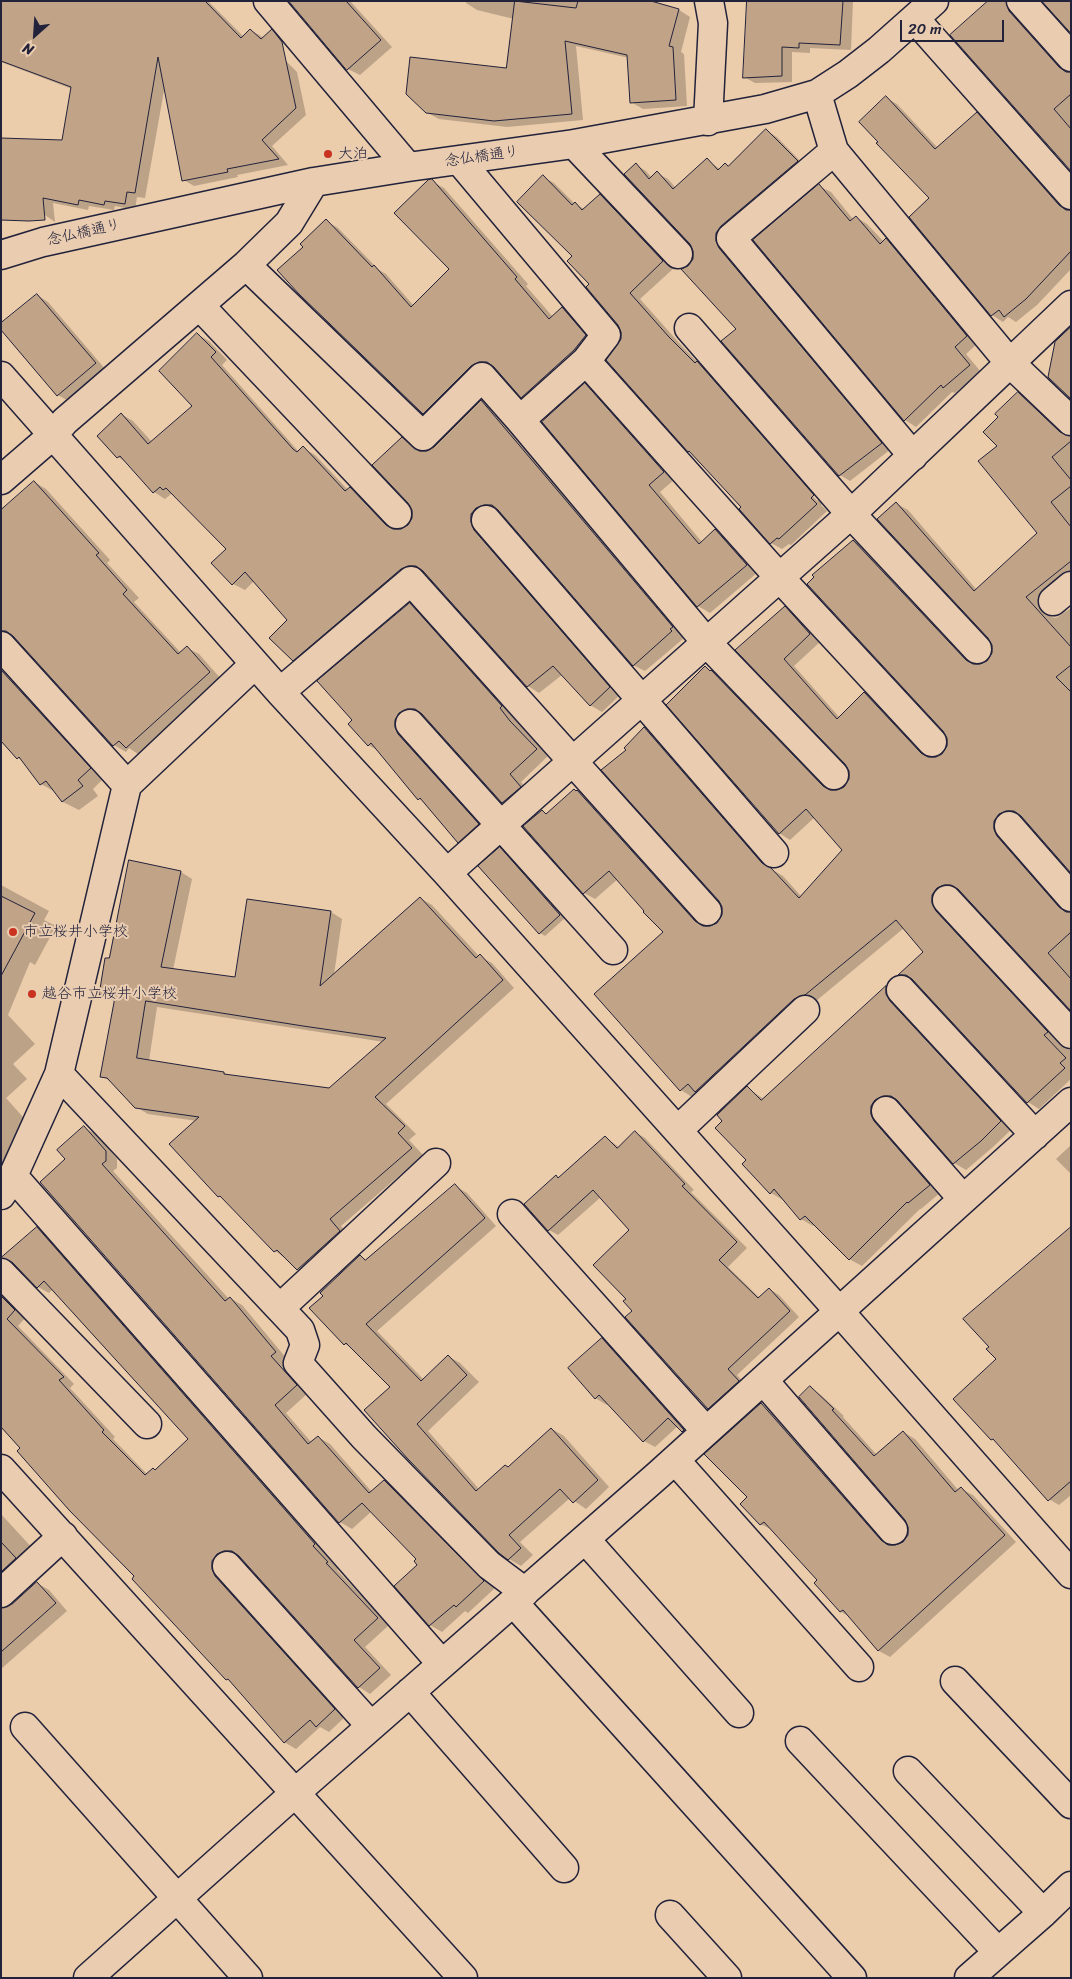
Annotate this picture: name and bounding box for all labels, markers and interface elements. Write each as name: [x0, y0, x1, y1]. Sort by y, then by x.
north arrow: [10, 10, 60, 60]
scale bar: [902, 10, 1006, 42]
text: 20 m: [908, 16, 942, 42]
text: N: [18, 36, 38, 62]
street label: 念仏橋通り: [444, 143, 520, 171]
place label: 大泊: [338, 145, 368, 163]
marker: 大泊: [322, 148, 334, 160]
street label: 念仏橋通り: [45, 216, 123, 250]
place label: 市立桜井小学校: [23, 923, 128, 941]
marker: 市立桜井小学校: [7, 926, 19, 938]
place label: 越谷市立桜井小学校: [42, 985, 177, 1003]
marker: 越谷市立桜井小学校: [26, 988, 38, 1000]

